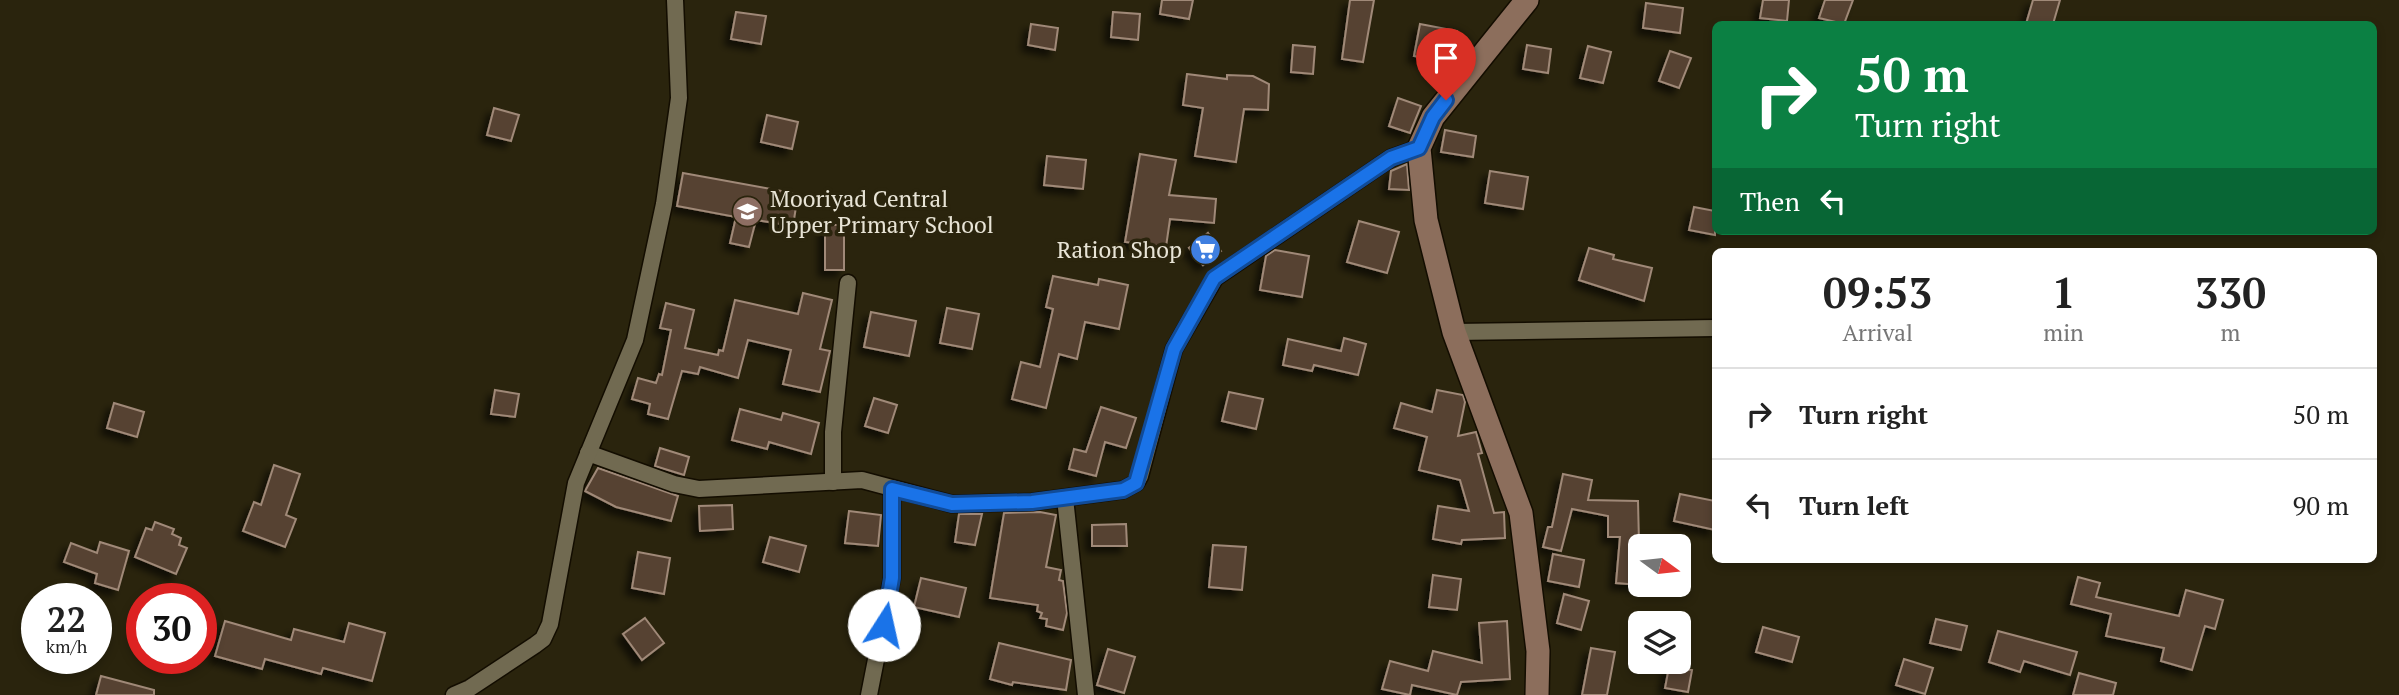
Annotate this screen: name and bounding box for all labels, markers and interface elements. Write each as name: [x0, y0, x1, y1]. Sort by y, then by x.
pin: [1416, 28, 1476, 100]
icon: arrive: [1427, 39, 1465, 77]
text: 50 m: [1855, 41, 1969, 106]
icon: right: [1740, 49, 1831, 140]
text: Turn right: [1855, 104, 2001, 146]
icon: left: [1814, 182, 1852, 220]
place label: Mooriyad Central Upper Primary School: [770, 183, 994, 240]
text: Then: [1740, 184, 1800, 218]
school or university icon: Mooriyad Central Upper Primary School: [730, 194, 764, 228]
supermarket icon: Ration Shop: [1188, 232, 1222, 266]
place label: Ration Shop: [1057, 234, 1182, 265]
text: 09:53: [1823, 264, 1932, 320]
text: 1: [2052, 264, 2075, 320]
text: 330: [2195, 264, 2266, 320]
text: Arrival: [1842, 317, 1913, 348]
text: min: [2043, 317, 2084, 348]
text: m: [2220, 317, 2240, 348]
icon: right: [1740, 395, 1778, 433]
text: Turn right: [1799, 397, 1928, 431]
text: 50 m: [2293, 397, 2349, 431]
icon: left: [1740, 486, 1778, 524]
text: Turn left: [1799, 488, 1909, 522]
text: 90 m: [2293, 488, 2349, 522]
north arrow: [1628, 534, 1690, 597]
map controls: [1628, 534, 1691, 674]
speed limit sign: 30: [126, 583, 217, 674]
position arrow: [847, 588, 921, 662]
text: 22: [47, 596, 86, 642]
button: layers: [1628, 611, 1691, 674]
text: km/h: [46, 634, 87, 658]

